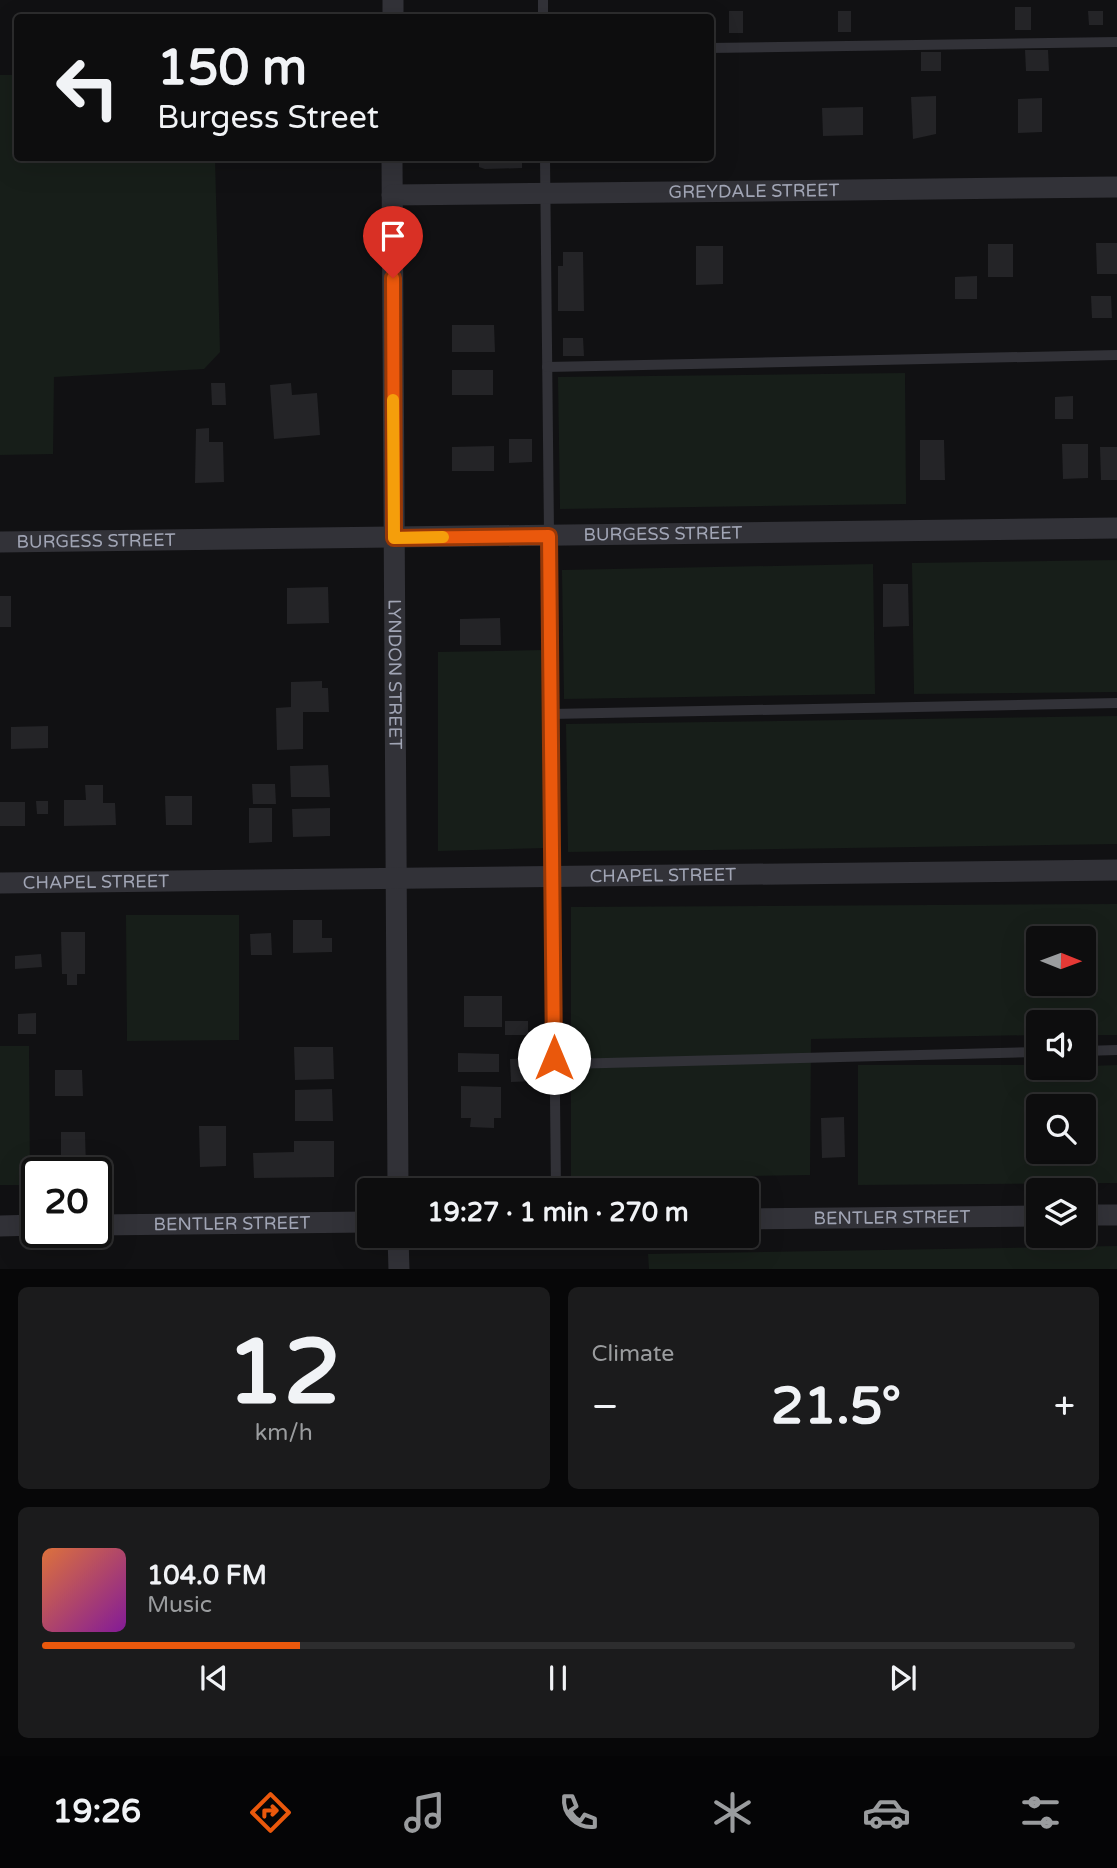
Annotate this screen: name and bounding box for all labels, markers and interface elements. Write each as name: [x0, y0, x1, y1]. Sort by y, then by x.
text: 150 m: [157, 39, 307, 98]
icon: left: [42, 42, 133, 133]
text: Burgess Street: [157, 99, 379, 137]
street label: GREYDALE STREET: [668, 179, 840, 203]
pin: [363, 206, 423, 278]
icon: arrive: [374, 217, 412, 255]
street label: BURGESS STREET: [583, 522, 743, 546]
street label: BURGESS STREET: [16, 529, 176, 553]
street label: LYNDON STREET: [384, 599, 406, 749]
street label: CHAPEL STREET: [590, 863, 736, 887]
street label: CHAPEL STREET: [23, 870, 169, 894]
north arrow: [1026, 926, 1096, 996]
map controls: [1026, 926, 1096, 1248]
button: sound: [1026, 1010, 1096, 1080]
position arrow: [517, 1021, 591, 1095]
button: search: [1026, 1094, 1096, 1164]
speed limit sign: 20: [21, 1157, 112, 1248]
button: layers: [1026, 1178, 1096, 1248]
text: 19:27 · 1 min · 270 m: [427, 1197, 689, 1228]
street label: BENTLER STREET: [813, 1206, 971, 1229]
street label: BENTLER STREET: [153, 1212, 311, 1235]
text: 12: [227, 1318, 341, 1428]
text: Climate: [592, 1340, 674, 1368]
text: 21.5°: [771, 1375, 901, 1438]
text: −: [592, 1384, 619, 1430]
text: +: [1054, 1384, 1075, 1430]
text: km/h: [255, 1419, 313, 1447]
text: 104.0 FM: [147, 1560, 267, 1591]
text: Music: [147, 1591, 212, 1619]
icon: previous: [195, 1659, 233, 1697]
icon: pause: [539, 1659, 577, 1697]
icon: next: [884, 1659, 922, 1697]
icon: directions: [246, 1788, 295, 1837]
icon: music: [400, 1788, 449, 1837]
icon: phone: [554, 1788, 603, 1837]
icon: climate: [708, 1788, 757, 1837]
icon: car: [862, 1788, 911, 1837]
icon: filters: [1016, 1788, 1065, 1837]
text: 19:26: [52, 1793, 141, 1831]

